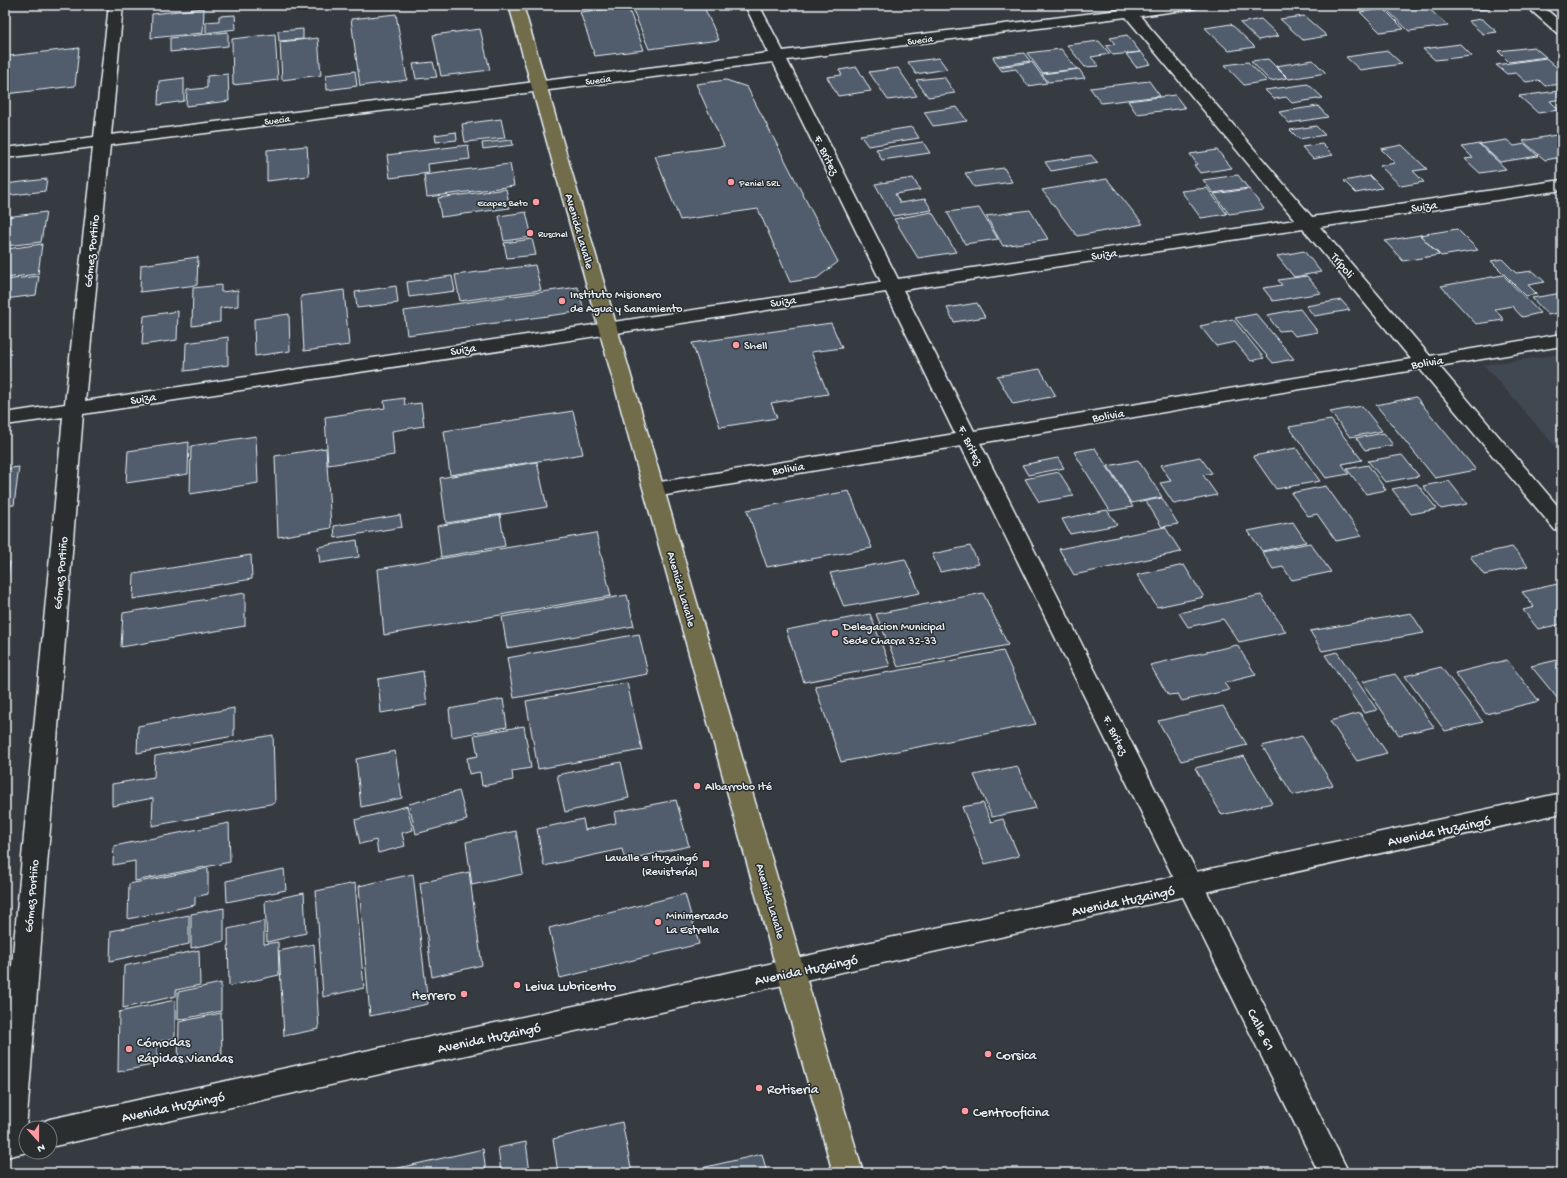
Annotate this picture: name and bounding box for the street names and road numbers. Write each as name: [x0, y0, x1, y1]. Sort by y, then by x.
street label: Suecia: [907, 33, 934, 49]
street label: Suecia: [585, 73, 612, 89]
street label: Suecia: [264, 113, 291, 129]
street label: F. Britez: [809, 133, 841, 179]
street label: Avenida Lavalle: [561, 192, 596, 272]
street label: Suiza: [1411, 199, 1438, 217]
street label: Gómez Portiño: [82, 214, 104, 288]
street label: Suiza: [1091, 247, 1118, 265]
street label: Trípoli: [1326, 250, 1356, 282]
street label: Suiza: [770, 294, 797, 312]
street label: Suiza: [449, 342, 477, 360]
street label: Bolivia: [1409, 354, 1445, 374]
street label: Suiza: [129, 391, 157, 409]
street label: Bolivia: [1090, 407, 1126, 427]
street label: F. Britez: [953, 423, 985, 469]
street label: Bolivia: [770, 460, 806, 480]
street label: Gómez Portiño: [52, 536, 72, 610]
street label: Avenida Lavalle: [663, 550, 698, 630]
street label: F. Britez: [1098, 713, 1130, 759]
street label: Avenida Ituzaingó: [1386, 813, 1493, 852]
street label: Gómez Portiño: [23, 859, 43, 933]
street label: Avenida Lavalle: [752, 862, 787, 942]
street label: Avenida Ituzaingó: [1070, 883, 1177, 922]
street label: Avenida Ituzaingó: [753, 952, 860, 991]
street label: Calle 61: [1242, 1006, 1278, 1054]
street label: Avenida Ituzaingó: [436, 1020, 543, 1059]
street label: Avenida Ituzaingó: [120, 1089, 227, 1128]

